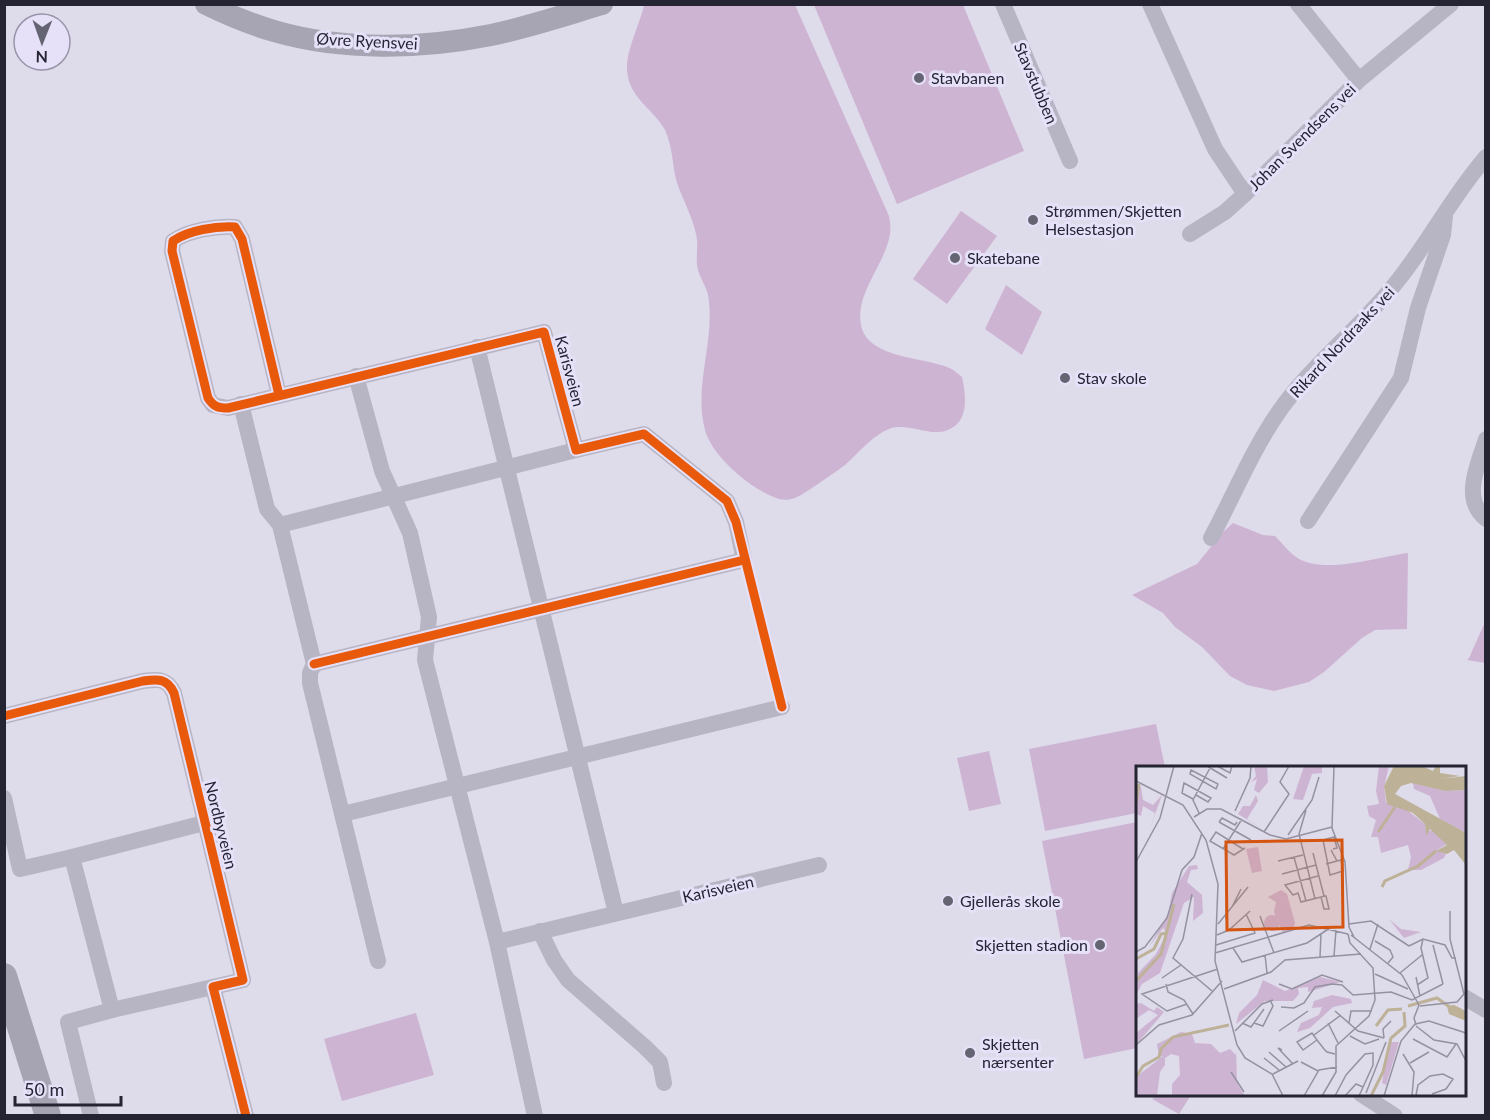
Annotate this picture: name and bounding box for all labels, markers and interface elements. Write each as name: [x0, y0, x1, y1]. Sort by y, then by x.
north arrow: [12, 12, 72, 72]
street label: Øvre Ryensvei: [316, 28, 418, 53]
street label: Stavstubben: [1011, 39, 1062, 126]
text: N: [35, 48, 48, 67]
place label: Stavbanen: [931, 68, 1004, 87]
marker: Stavbanen: [912, 71, 926, 85]
street label: Johan Svendsens vei: [1244, 79, 1359, 194]
place label: Strømmen/Skjetten Helsestasjon: [1045, 201, 1182, 238]
marker: Strømmen/Skjetten Helsestasjon: [1026, 213, 1040, 227]
place label: Skatebane: [967, 248, 1040, 267]
marker: Skatebane: [948, 251, 962, 265]
street label: Rikard Nordraaks vei: [1285, 282, 1398, 401]
street label: Karisveien: [552, 333, 589, 408]
place label: Stav skole: [1077, 368, 1147, 387]
marker: Stav skole: [1058, 371, 1072, 385]
inset map: [1136, 766, 1466, 1096]
street label: Nordbyveien: [201, 779, 242, 871]
street label: Karisveien: [680, 871, 755, 906]
place label: Gjellerås skole: [960, 891, 1060, 910]
marker: Gjellerås skole: [941, 894, 955, 908]
place label: Skjetten stadion: [975, 935, 1088, 954]
marker: Skjetten stadion: [1093, 938, 1107, 952]
place label: Skjetten nærsenter: [982, 1034, 1054, 1071]
marker: Skjetten nærsenter: [963, 1046, 977, 1060]
scale bar: [15, 1069, 122, 1107]
text: 50 m: [24, 1078, 64, 1100]

